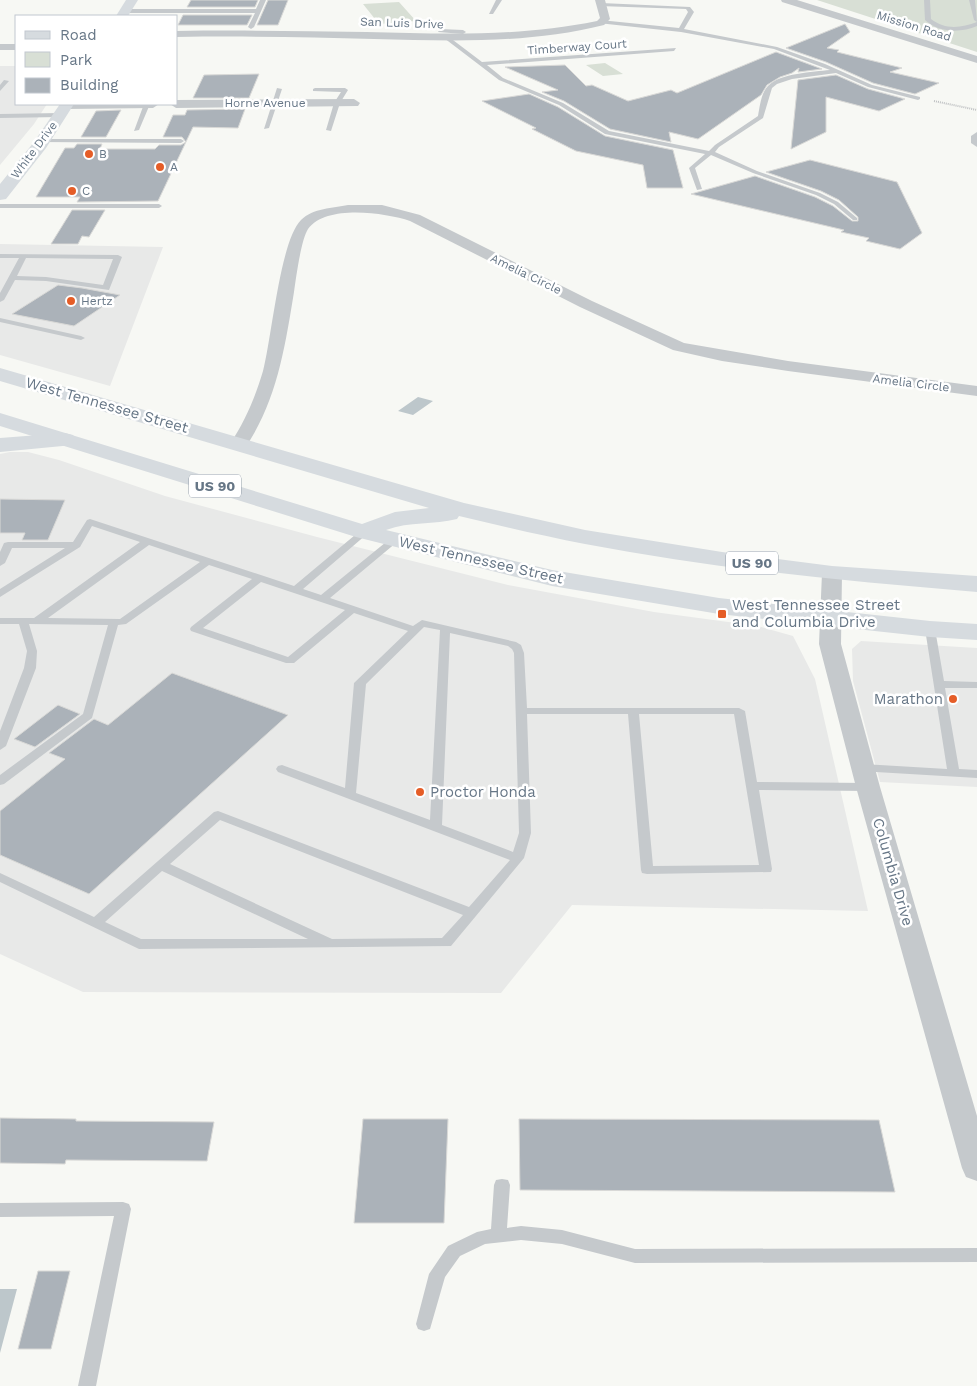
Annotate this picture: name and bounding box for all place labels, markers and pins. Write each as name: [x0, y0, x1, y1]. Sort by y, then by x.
place label: B: [99, 147, 107, 161]
marker: B: [83, 148, 95, 160]
place label: A: [170, 160, 178, 174]
marker: A: [154, 161, 166, 173]
place label: C: [82, 184, 90, 198]
marker: C: [66, 185, 78, 197]
place label: Hertz: [81, 294, 113, 308]
marker: Hertz: [65, 295, 77, 307]
place label: West Tennessee Street and Columbia Drive: [732, 596, 901, 631]
marker: West Tennessee Street and Columbia Drive: [716, 608, 728, 620]
place label: Marathon: [874, 690, 943, 708]
marker: Marathon: [947, 693, 959, 705]
place label: Proctor Honda: [430, 783, 536, 801]
marker: Proctor Honda: [414, 786, 426, 798]

